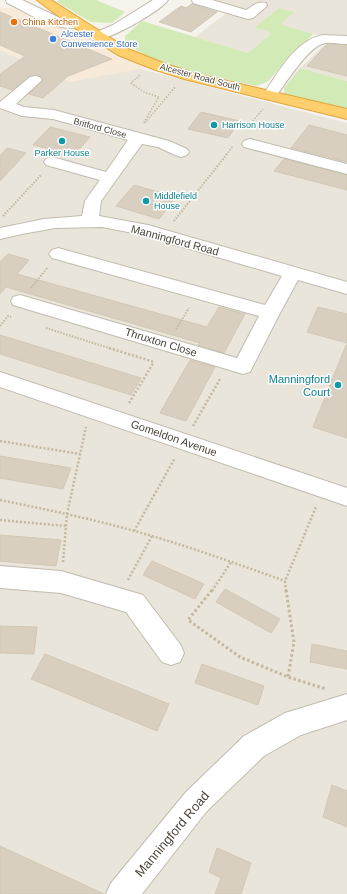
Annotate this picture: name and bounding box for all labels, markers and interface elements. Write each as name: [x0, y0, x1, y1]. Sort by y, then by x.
marker: China Kitchen: [9, 17, 19, 27]
place label: China Kitchen: [22, 17, 78, 27]
place label: Alcester Convenience Store: [61, 29, 138, 49]
marker: Alcester Convenience Store: [48, 34, 58, 44]
street label: Alcester Road South: [159, 61, 241, 93]
street label: Britford Close: [72, 116, 128, 140]
marker: Harrison House: [209, 120, 219, 130]
place label: Harrison House: [222, 120, 285, 130]
marker: Parker House: [57, 136, 67, 146]
place label: Parker House: [34, 148, 90, 158]
place label: Middlefield House: [154, 191, 197, 211]
marker: Middlefield House: [141, 196, 151, 206]
street label: Manningford Road: [130, 222, 220, 258]
street label: Thruxton Close: [124, 325, 198, 359]
place label: Manningford Court: [269, 373, 330, 398]
marker: Manningford Court: [333, 380, 343, 390]
street label: Gomeldon Avenue: [129, 418, 219, 458]
street label: Manningford Road: [132, 788, 212, 880]

